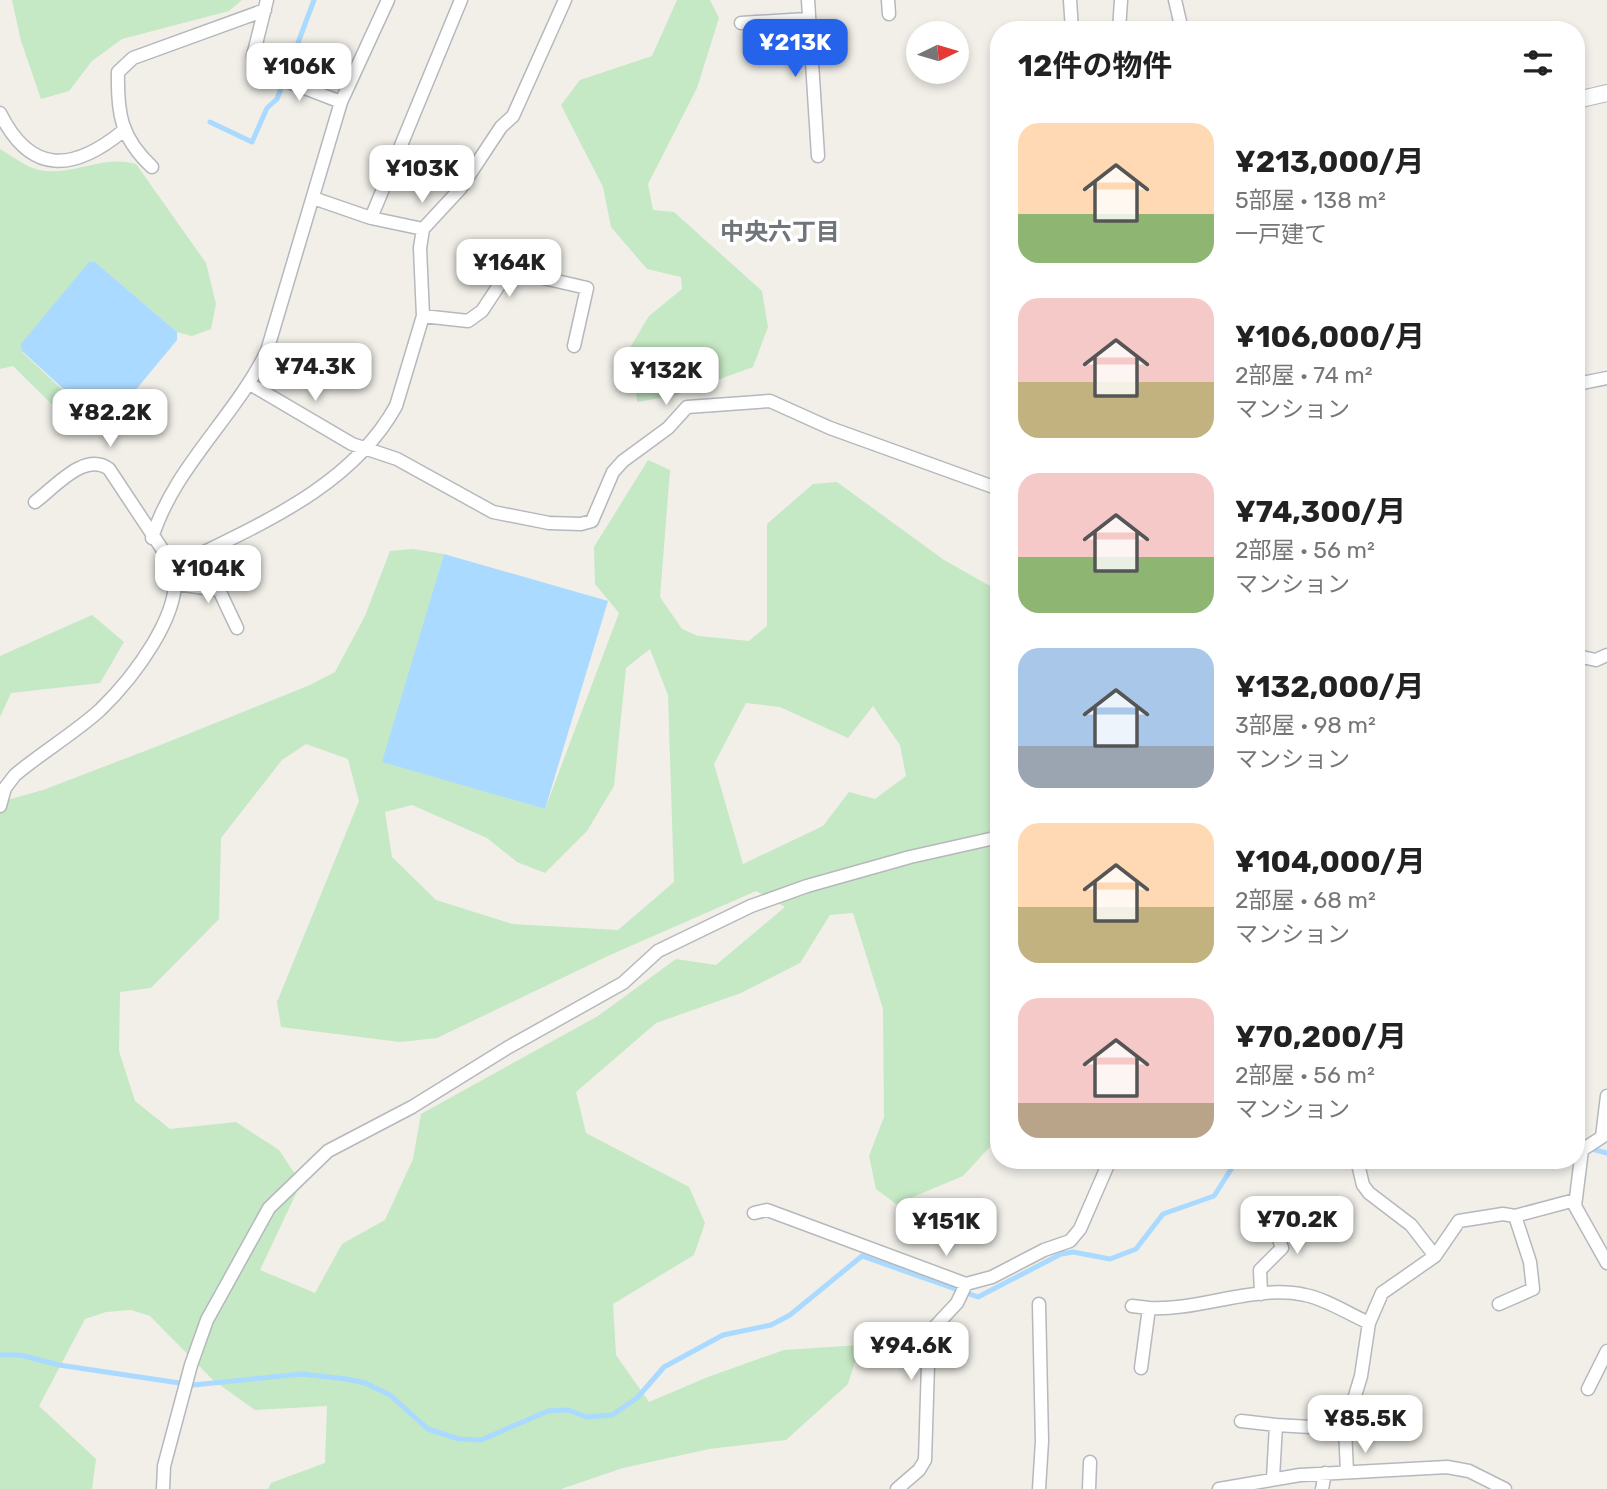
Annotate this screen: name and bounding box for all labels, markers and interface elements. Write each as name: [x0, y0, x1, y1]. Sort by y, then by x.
pin: ¥213K: [746, 20, 844, 79]
north arrow: [906, 21, 970, 84]
map controls: [906, 21, 969, 84]
text: ¥213K: [759, 28, 831, 56]
pin: ¥106K: [250, 43, 348, 103]
icon: filters: [1519, 44, 1557, 82]
text: 12件の物件: [1018, 48, 1172, 84]
text: ¥106K: [262, 52, 336, 80]
text: ¥213,000/月: [1235, 144, 1424, 180]
pin: ¥103K: [373, 146, 471, 205]
icon: home: [1074, 151, 1158, 235]
text: ¥103K: [385, 154, 459, 182]
text: 5部屋 · 138 m²: [1235, 186, 1386, 214]
district label: 中央六丁目: [720, 218, 840, 246]
text: 一戸建て: [1235, 220, 1327, 248]
pin: ¥164K: [460, 240, 558, 299]
text: ¥164K: [472, 248, 546, 276]
text: ¥106,000/月: [1235, 319, 1425, 355]
icon: home: [1074, 326, 1158, 410]
pin: ¥74.3K: [258, 344, 372, 403]
pin: ¥132K: [617, 348, 715, 407]
text: ¥74.3K: [275, 352, 355, 380]
text: ¥132K: [630, 356, 702, 384]
text: 2部屋 · 74 m²: [1235, 361, 1373, 389]
pin: ¥82.2K: [53, 390, 167, 449]
text: マンション: [1235, 395, 1350, 423]
text: ¥82.2K: [68, 398, 152, 426]
text: ¥74,300/月: [1235, 494, 1406, 530]
icon: home: [1074, 501, 1158, 585]
text: 2部屋 · 56 m²: [1235, 536, 1375, 564]
pin: ¥104K: [159, 546, 257, 605]
text: ¥104K: [171, 554, 245, 582]
text: マンション: [1235, 570, 1350, 598]
text: ¥132,000/月: [1235, 669, 1424, 705]
icon: home: [1074, 676, 1158, 760]
text: 3部屋 · 98 m²: [1235, 711, 1376, 739]
text: マンション: [1235, 745, 1350, 773]
text: ¥104,000/月: [1235, 844, 1426, 880]
icon: home: [1074, 851, 1158, 935]
text: 2部屋 · 68 m²: [1235, 886, 1376, 914]
text: マンション: [1235, 920, 1350, 948]
text: ¥70,200/月: [1235, 1019, 1407, 1055]
icon: home: [1074, 1026, 1158, 1110]
text: 2部屋 · 56 m²: [1235, 1061, 1375, 1089]
text: マンション: [1235, 1095, 1350, 1123]
pin: ¥70.2K: [1240, 1196, 1354, 1256]
pin: ¥151K: [897, 1198, 995, 1258]
text: ¥70.2K: [1256, 1205, 1338, 1233]
text: ¥151K: [912, 1207, 980, 1235]
pin: ¥94.6K: [854, 1322, 968, 1382]
text: ¥94.6K: [870, 1331, 952, 1359]
pin: ¥85.5K: [1308, 1396, 1422, 1455]
text: ¥85.5K: [1324, 1404, 1406, 1432]

